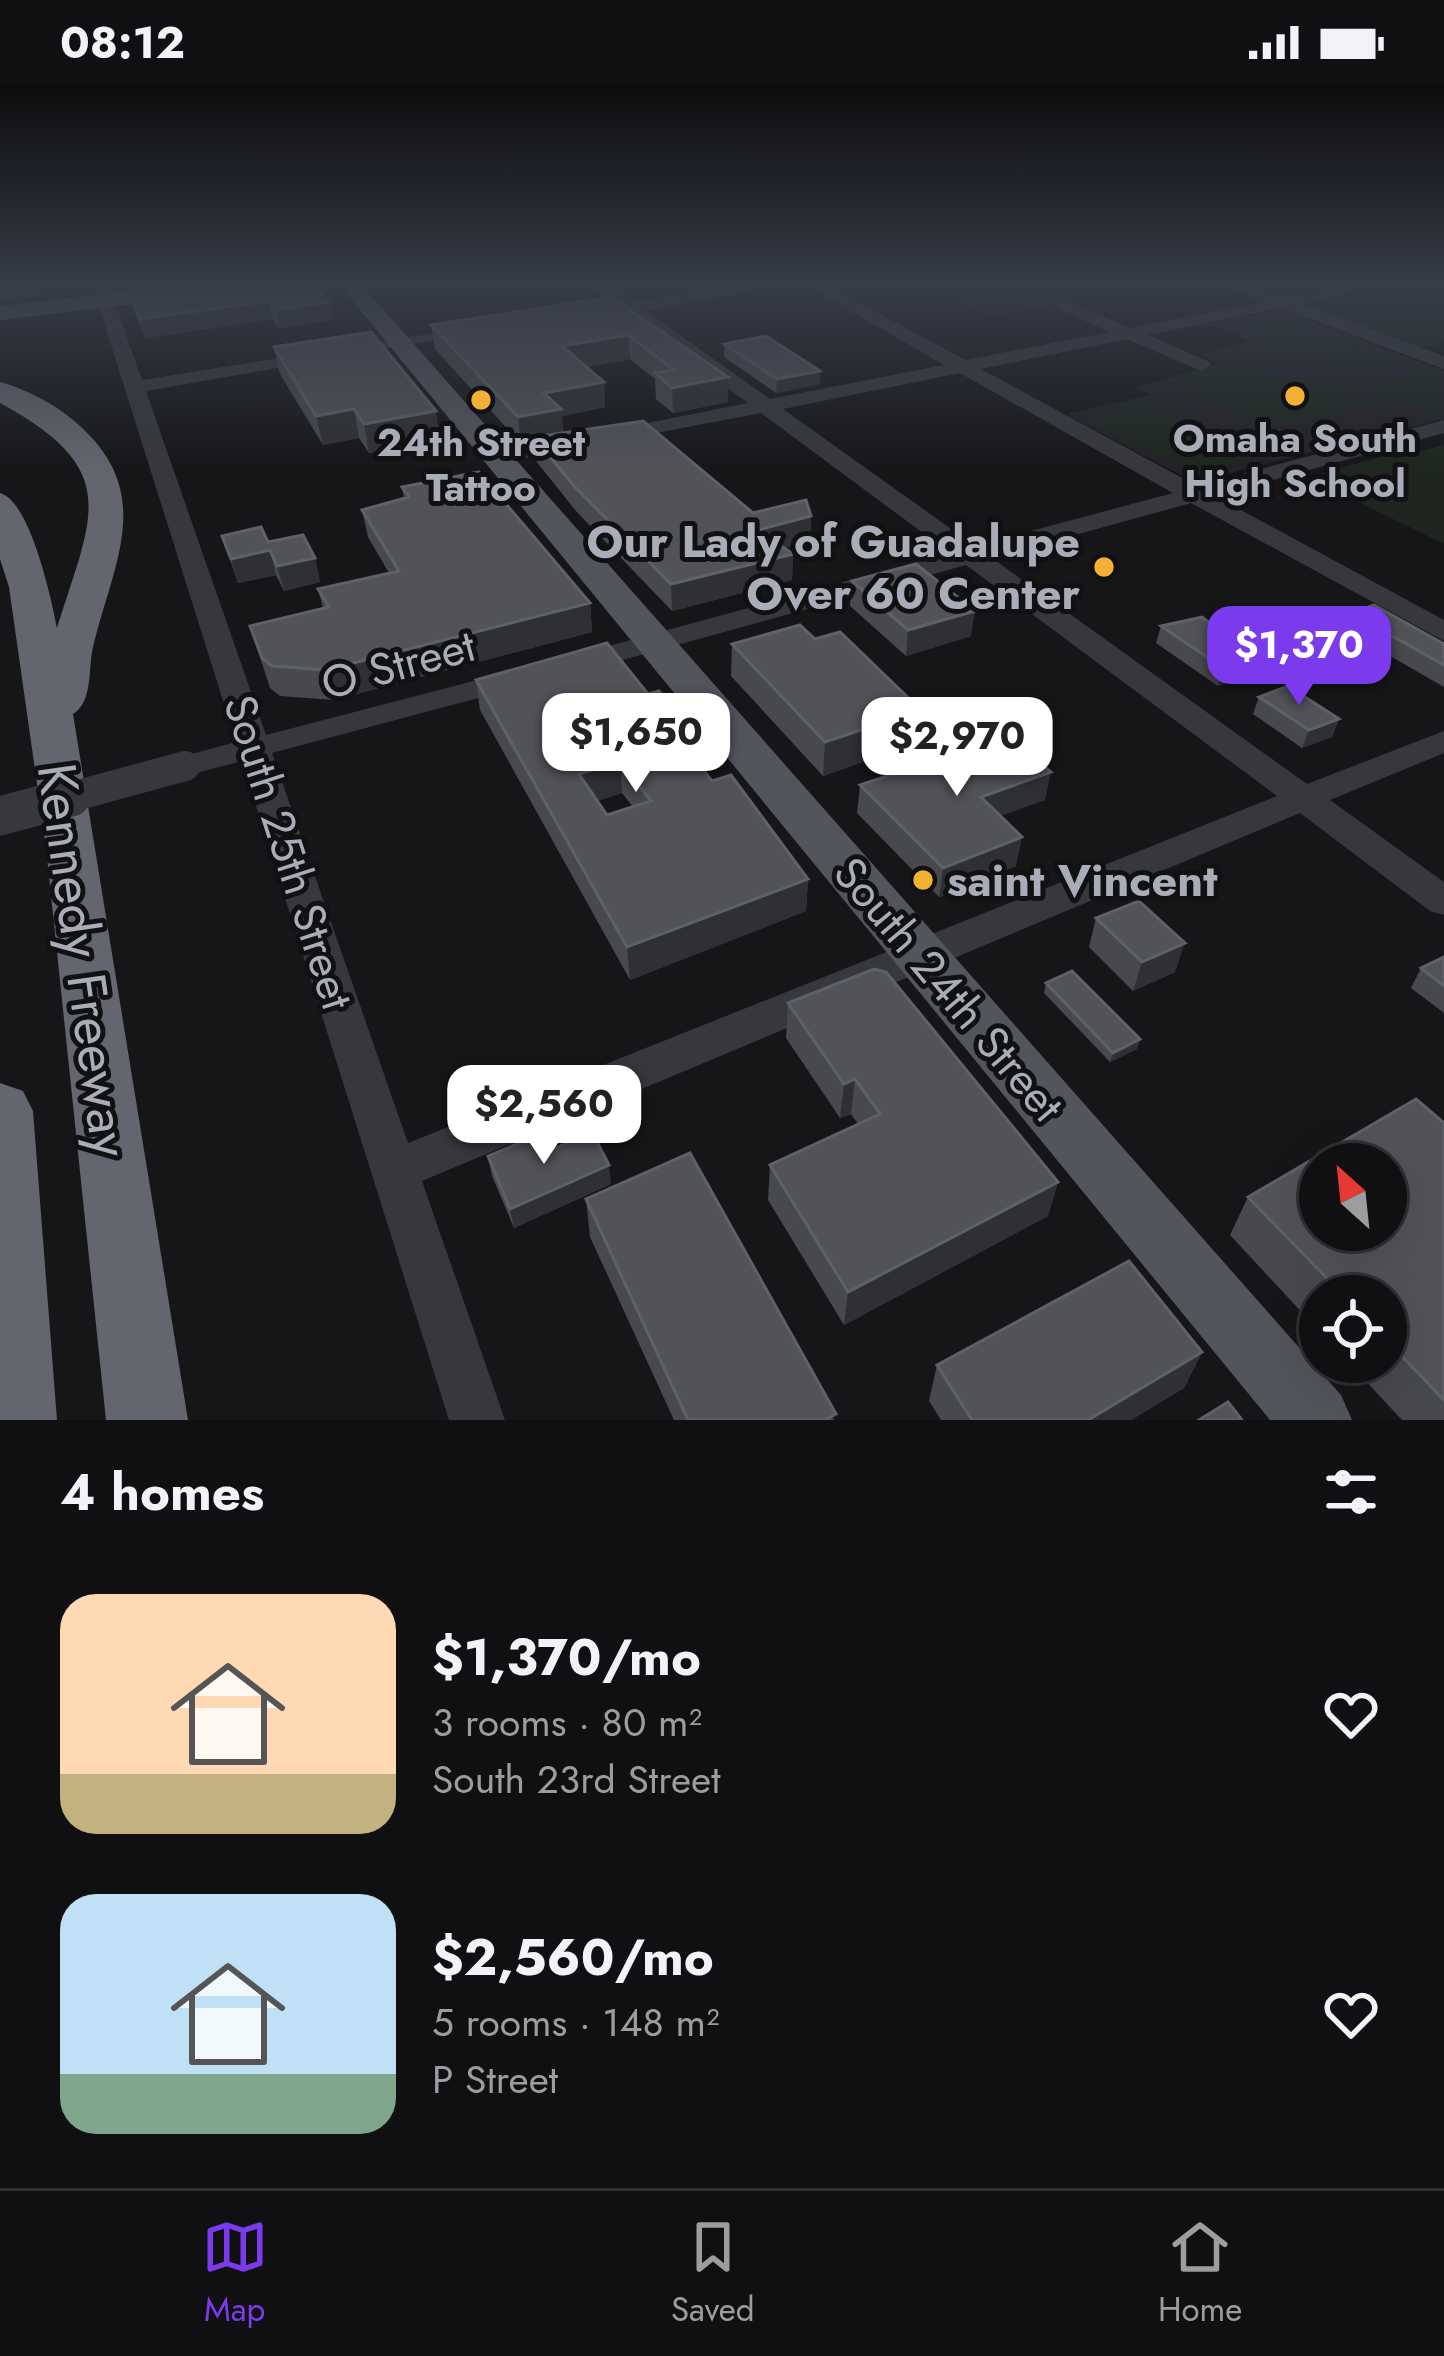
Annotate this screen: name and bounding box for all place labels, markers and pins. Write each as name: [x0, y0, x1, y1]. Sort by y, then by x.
marker: Omaha South High School: [1282, 383, 1308, 409]
marker: 24th Street Tattoo: [468, 387, 494, 413]
place label: Omaha South High School: [1173, 410, 1417, 512]
place label: 24th Street Tattoo: [377, 414, 586, 516]
place label: Our Lady of Guadalupe Over 60 Center: [587, 509, 1080, 626]
marker: Our Lady of Guadalupe Over 60 Center: [1091, 554, 1117, 580]
pin: $1,370: [1201, 606, 1397, 708]
pin: $1,650: [538, 693, 734, 795]
pin: $2,970: [859, 697, 1055, 799]
place label: saint Vincent: [947, 848, 1218, 913]
marker: saint Vincent: [910, 867, 936, 893]
pin: $2,560: [446, 1065, 642, 1167]

